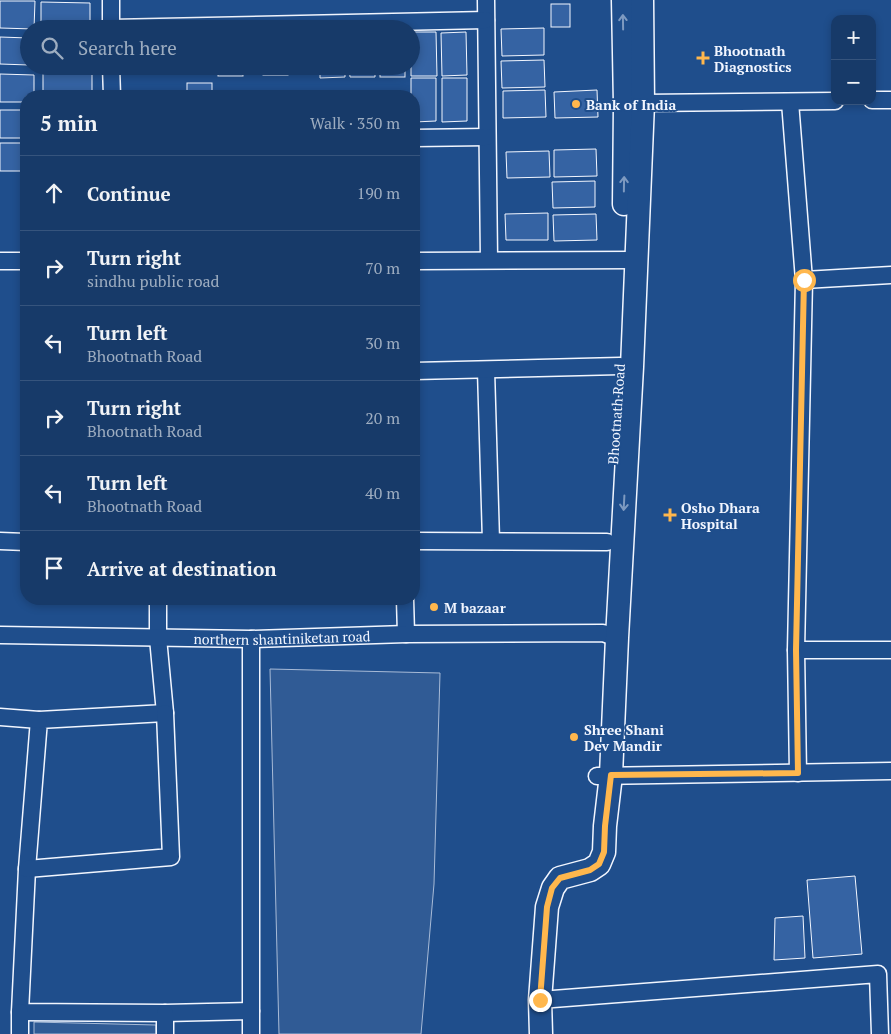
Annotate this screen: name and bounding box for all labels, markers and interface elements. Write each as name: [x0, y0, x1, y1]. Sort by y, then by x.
one-way arrow: [618, 14, 628, 30]
map controls: [831, 15, 876, 105]
button: +: [831, 15, 876, 60]
search box: [20, 20, 420, 75]
icon: search: [38, 34, 66, 62]
text: Search here: [78, 35, 177, 60]
place label: Bhootnath Diagnostics: [714, 41, 792, 76]
marker: Bhootnath Diagnostics: [696, 51, 710, 65]
button: −: [831, 60, 876, 105]
place label: Bank of India: [586, 95, 676, 114]
marker: Bank of India: [570, 98, 582, 110]
text: 5 min: [40, 109, 97, 137]
text: Walk · 350 m: [310, 112, 400, 134]
one-way arrow: [619, 176, 629, 192]
icon: ahead: [40, 179, 68, 207]
text: Continue: [87, 181, 171, 206]
text: 190 m: [357, 182, 400, 204]
text: Turn right: [87, 245, 181, 270]
icon: right: [40, 254, 68, 282]
text: 70 m: [365, 257, 400, 279]
route start: [793, 269, 816, 292]
text: sindhu public road: [87, 270, 219, 292]
text: Turn left: [87, 320, 168, 345]
icon: left: [40, 329, 68, 357]
text: 30 m: [365, 332, 400, 354]
text: Bhootnath Road: [87, 345, 202, 367]
street label: Bhootnath Road: [603, 363, 629, 465]
text: Turn right: [87, 395, 181, 420]
icon: right: [40, 404, 68, 432]
text: 20 m: [365, 407, 400, 429]
text: Bhootnath Road: [87, 420, 202, 442]
text: Turn left: [87, 470, 168, 495]
icon: left: [40, 479, 68, 507]
text: 40 m: [365, 482, 400, 504]
text: Bhootnath Road: [87, 495, 202, 517]
one-way arrow: [620, 495, 629, 511]
place label: Osho Dhara Hospital: [681, 498, 760, 533]
marker: Osho Dhara Hospital: [663, 508, 677, 522]
icon: arrive: [40, 554, 68, 582]
text: Arrive at destination: [87, 556, 276, 581]
place label: M bazaar: [444, 598, 506, 617]
marker: M bazaar: [428, 601, 440, 613]
street label: northern shantiniketan road: [193, 626, 371, 649]
place label: Shree Shani Dev Mandir: [584, 720, 664, 755]
marker: Shree Shani Dev Mandir: [568, 731, 580, 743]
route end: [529, 989, 552, 1012]

